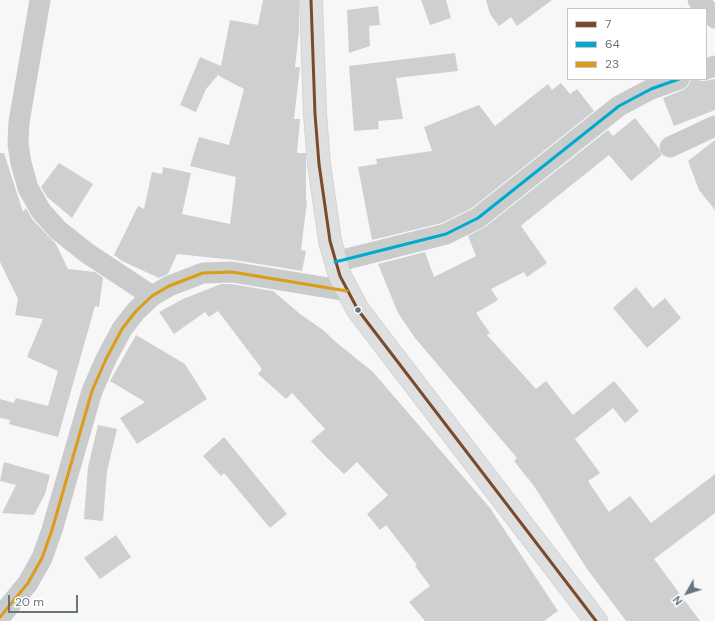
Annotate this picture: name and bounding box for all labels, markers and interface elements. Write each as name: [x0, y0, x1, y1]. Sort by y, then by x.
legend: [567, 8, 707, 80]
text: 7: [605, 16, 611, 32]
text: 64: [605, 36, 620, 52]
text: 23: [605, 56, 619, 72]
unlabelled marker: [353, 305, 363, 315]
north arrow: [667, 573, 707, 613]
scale bar: [10, 587, 80, 613]
text: N: [670, 593, 686, 608]
text: 20 m: [15, 594, 44, 610]

